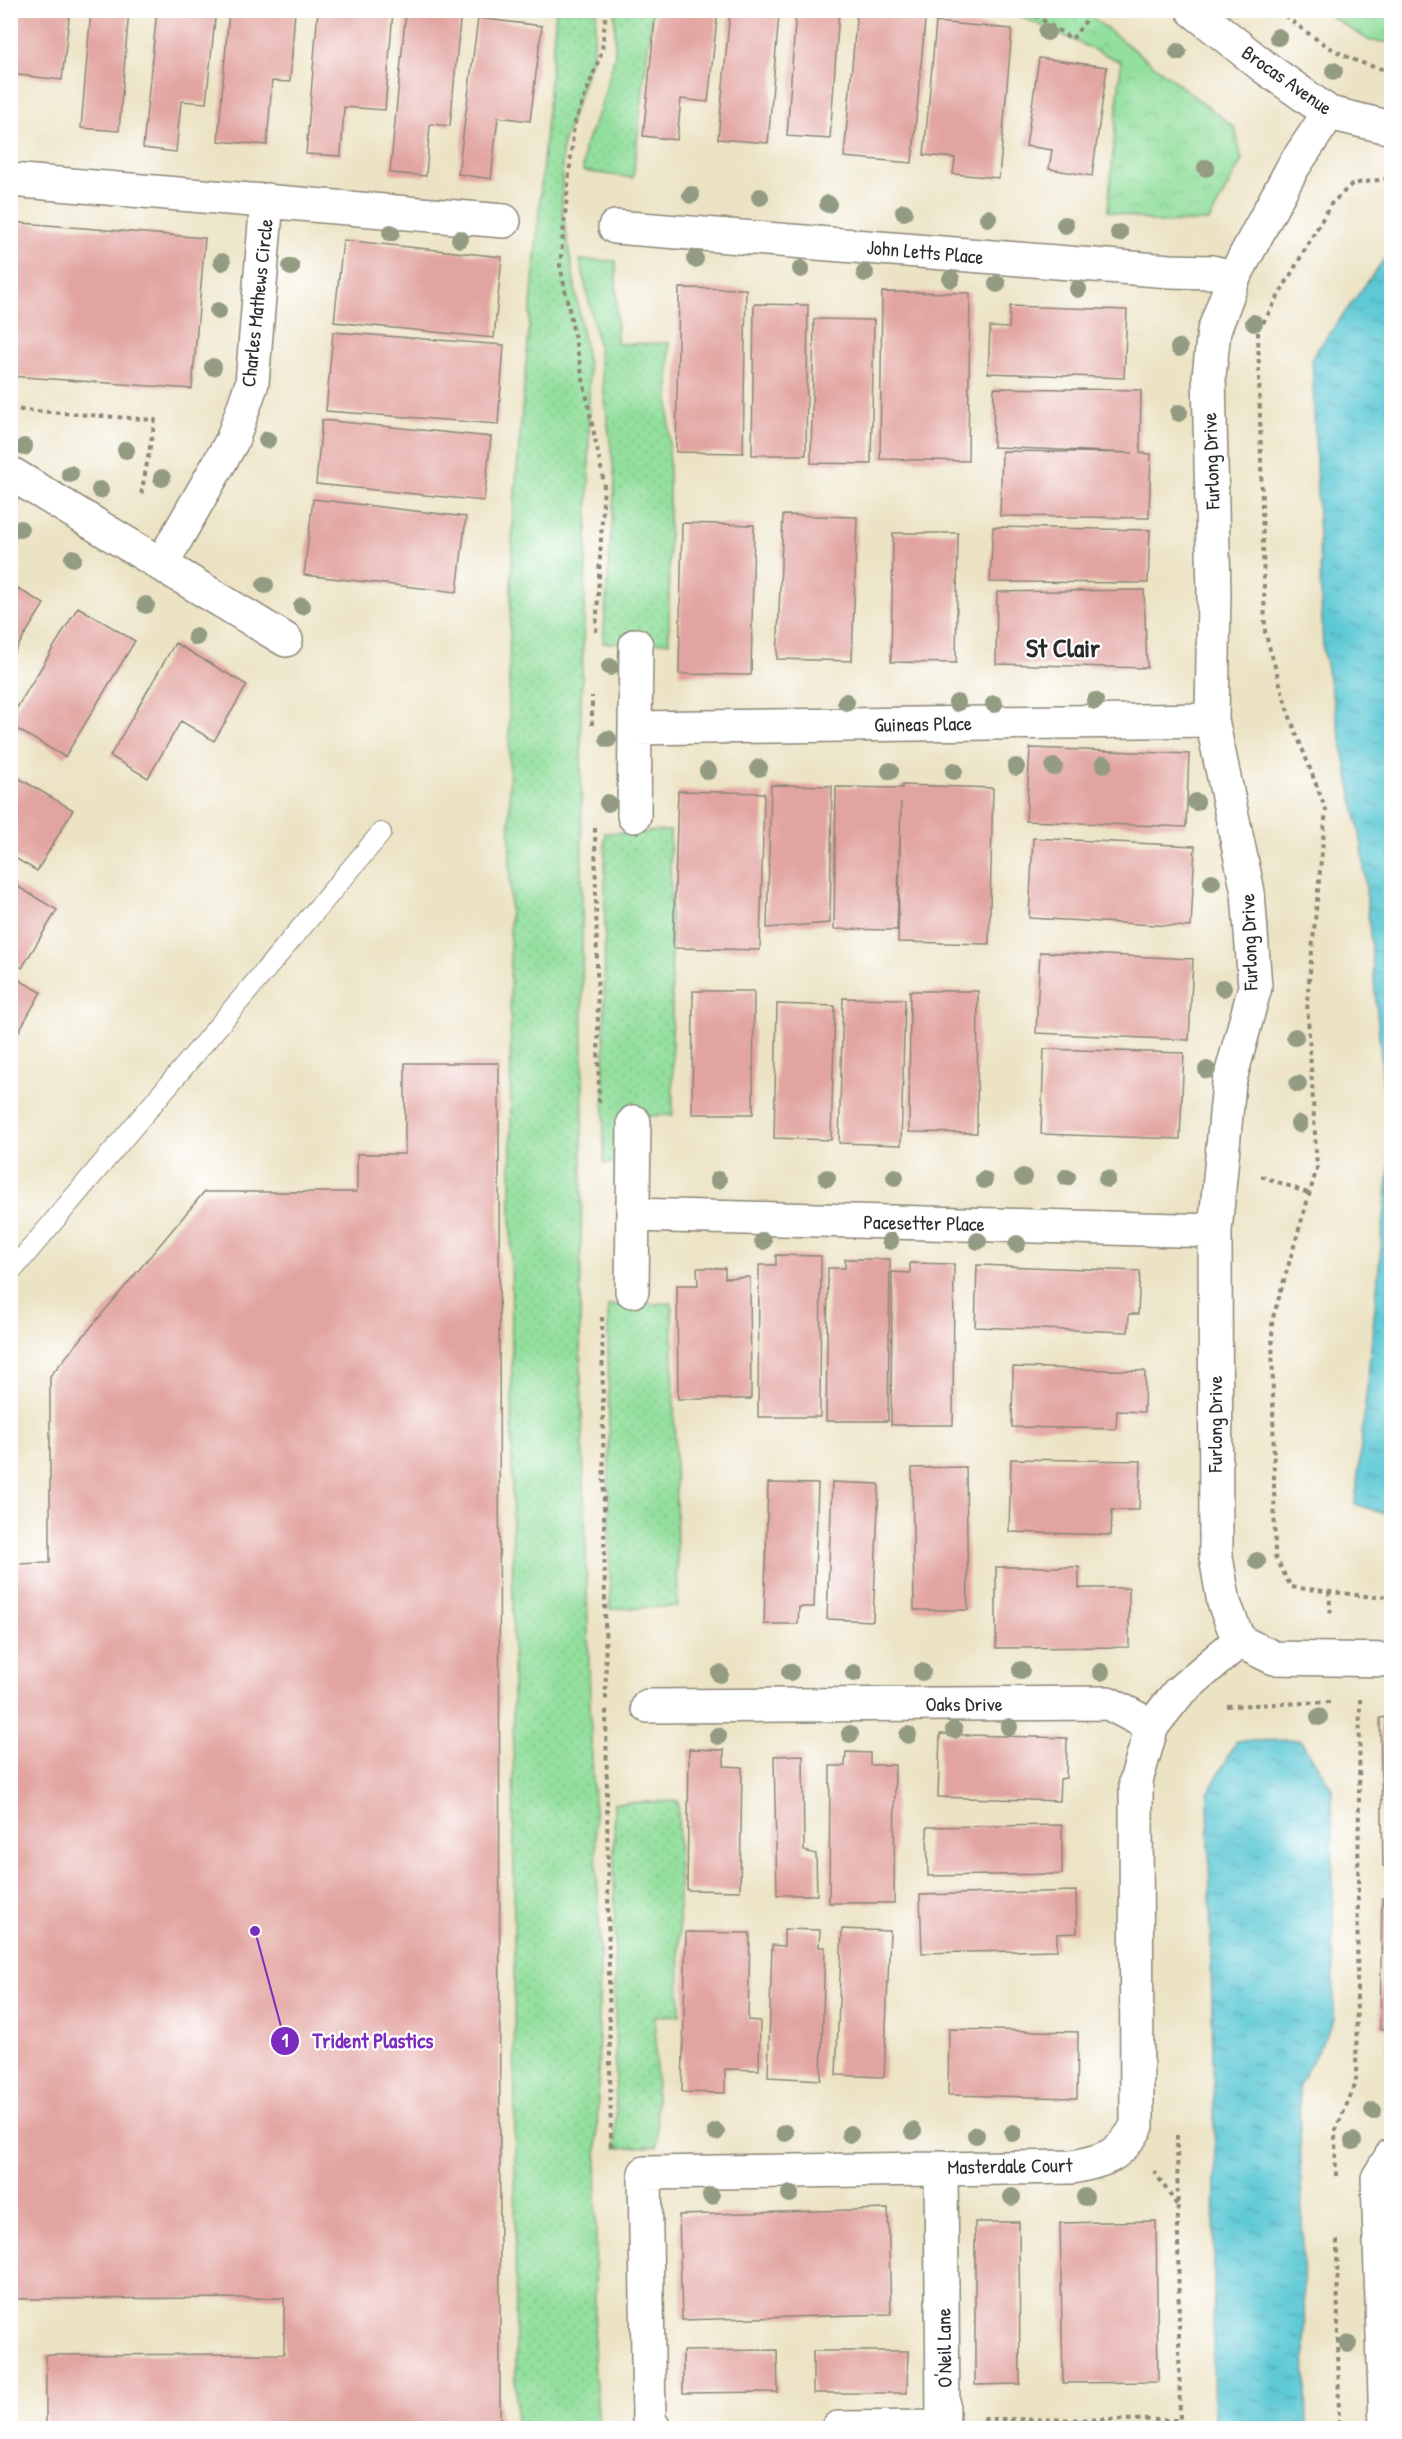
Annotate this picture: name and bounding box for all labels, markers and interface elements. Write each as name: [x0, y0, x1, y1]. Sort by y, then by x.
street label: Brocas Avenue: [1237, 39, 1338, 121]
street label: Charles Mathews Circle: [234, 217, 279, 388]
street label: John Letts Place: [865, 233, 985, 270]
street label: Furlong Drive: [1195, 412, 1226, 511]
district label: St Clair: [1026, 630, 1101, 665]
street label: Guineas Place: [874, 709, 972, 738]
street label: Furlong Drive: [1233, 893, 1264, 992]
street label: Pacesetter Place: [863, 1208, 985, 1237]
street label: Furlong Drive: [1201, 1376, 1228, 1473]
street label: Oaks Drive: [925, 1690, 1003, 1717]
callout: Trident Plastics: [270, 2021, 445, 2060]
text: Trident Plastics: [312, 2026, 433, 2055]
text: 1: [282, 2028, 289, 2053]
street label: Masterdale Court: [947, 2151, 1074, 2180]
street label: O'Neil Lane: [929, 2308, 958, 2388]

